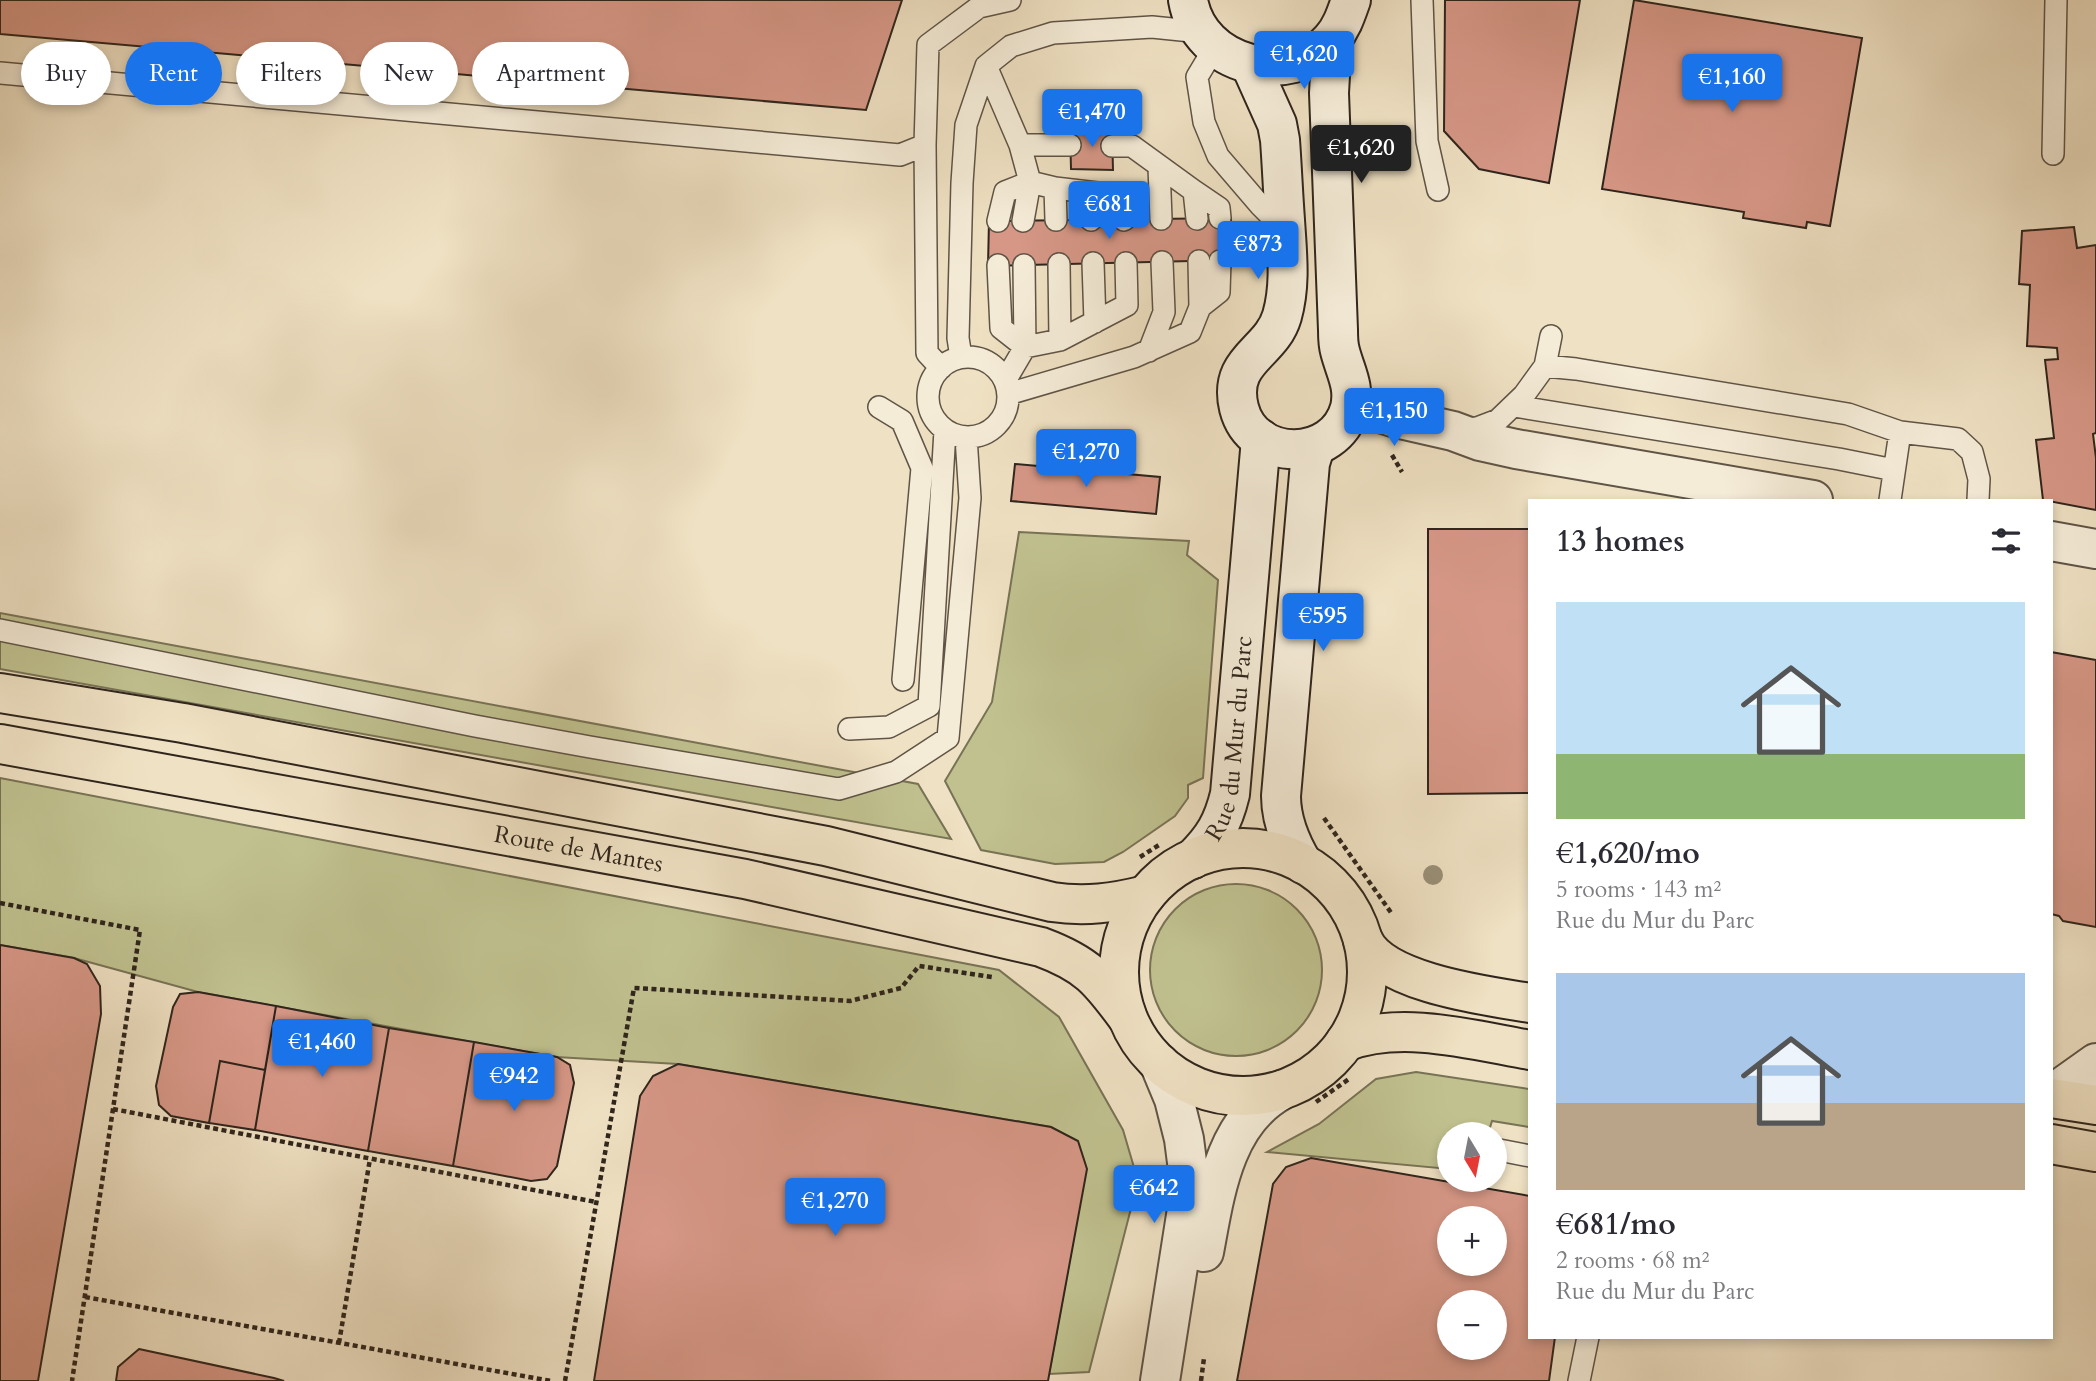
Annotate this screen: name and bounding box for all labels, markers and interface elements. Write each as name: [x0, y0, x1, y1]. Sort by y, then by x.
pin: €1,620: [1247, 32, 1361, 91]
text: €1,620: [1270, 38, 1338, 69]
chip: Buy: [21, 42, 111, 105]
chip: Rent: [125, 42, 222, 105]
chip: Filters: [236, 42, 346, 105]
chip: New: [360, 42, 458, 105]
chip: Apartment: [472, 42, 629, 105]
pin: €1,160: [1675, 54, 1789, 114]
text: €1,160: [1698, 61, 1766, 92]
pin: €1,470: [1035, 90, 1149, 149]
text: €1,470: [1058, 96, 1126, 127]
pin: €1,620: [1304, 125, 1418, 185]
text: €1,620: [1327, 132, 1395, 163]
pin: €681: [1068, 182, 1150, 241]
text: €681: [1084, 188, 1134, 219]
pin: €873: [1217, 222, 1299, 281]
text: €873: [1233, 228, 1283, 259]
pin: €1,150: [1337, 388, 1451, 448]
text: €1,150: [1360, 395, 1428, 426]
pin: €1,270: [1029, 430, 1143, 489]
text: €1,270: [1052, 436, 1120, 467]
text: 13 homes: [1556, 521, 1685, 562]
icon: filters: [1987, 522, 2025, 560]
pin: €595: [1282, 594, 1364, 653]
text: €595: [1298, 600, 1348, 631]
street label: Rue du Mur du Parc: [1198, 635, 1261, 847]
icon: home: [1728, 647, 1854, 773]
street label: Route de Mantes: [491, 818, 666, 881]
text: €1,620/mo: [1556, 833, 1700, 874]
text: 5 rooms · 143 m²: [1556, 874, 1721, 905]
text: Rue du Mur du Parc: [1556, 905, 1755, 936]
icon: home: [1728, 1018, 1854, 1144]
pin: €1,460: [265, 1020, 379, 1079]
text: €1,460: [288, 1026, 356, 1057]
pin: €942: [473, 1054, 555, 1113]
text: €942: [489, 1060, 539, 1091]
north arrow: [1437, 1122, 1507, 1192]
map controls: [1437, 1122, 1507, 1360]
pin: €642: [1113, 1166, 1195, 1225]
text: €642: [1129, 1172, 1179, 1203]
pin: €1,270: [778, 1178, 892, 1238]
text: €1,270: [801, 1185, 869, 1216]
text: €681/mo: [1556, 1204, 1676, 1245]
button: +: [1437, 1206, 1507, 1276]
text: 2 rooms · 68 m²: [1556, 1245, 1709, 1276]
text: Rue du Mur du Parc: [1556, 1276, 1755, 1307]
button: −: [1437, 1290, 1507, 1360]

